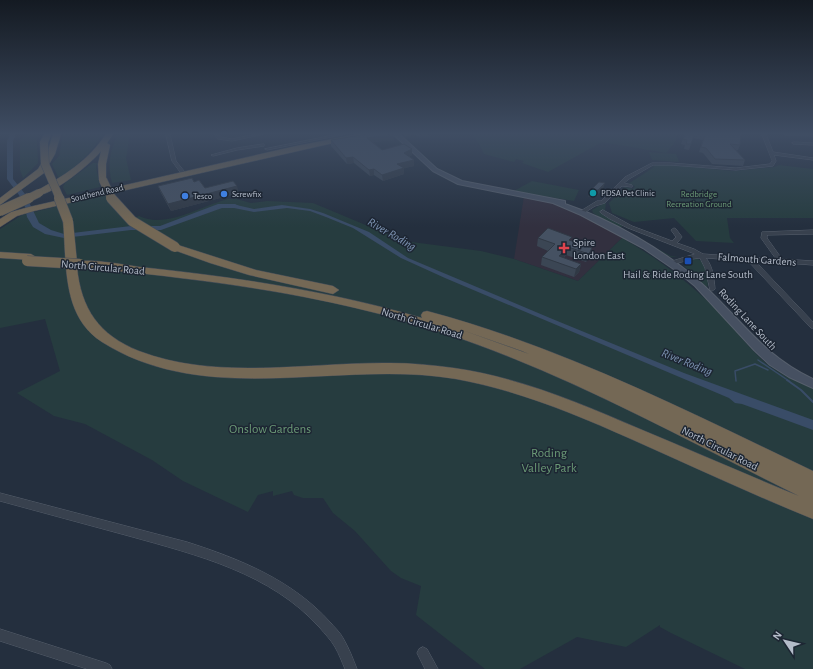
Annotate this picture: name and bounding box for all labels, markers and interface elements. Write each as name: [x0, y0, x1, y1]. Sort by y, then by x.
street label: Southend Road: [70, 183, 124, 204]
marker: PDSA Pet Clinic: [588, 188, 598, 198]
marker: Screwfix: [219, 189, 229, 199]
place label: PDSA Pet Clinic: [601, 189, 655, 198]
place label: Screwfix: [232, 190, 262, 199]
park label: Redbridge Recreation Ground: [666, 190, 732, 209]
marker: Tesco: [180, 191, 190, 201]
place label: Tesco: [193, 192, 213, 201]
water label: River Roding: [366, 215, 418, 253]
place label: Spire London East: [573, 237, 625, 261]
marker: Spire London East: [558, 242, 570, 254]
street label: Falmouth Gardens: [717, 251, 797, 268]
marker: Hail & Ride Roding Lane South: [683, 256, 693, 266]
street label: North Circular Road: [61, 258, 146, 277]
place label: Hail & Ride Roding Lane South: [623, 269, 753, 280]
street label: Roding Lane South: [716, 286, 779, 352]
street label: North Circular Road: [380, 306, 464, 341]
water label: River Roding: [660, 346, 714, 378]
park label: Onslow Gardens: [229, 423, 311, 436]
street label: North Circular Road: [680, 425, 760, 473]
park label: Roding Valley Park: [521, 447, 577, 475]
north arrow: [765, 621, 805, 661]
text: N: [771, 629, 784, 642]

